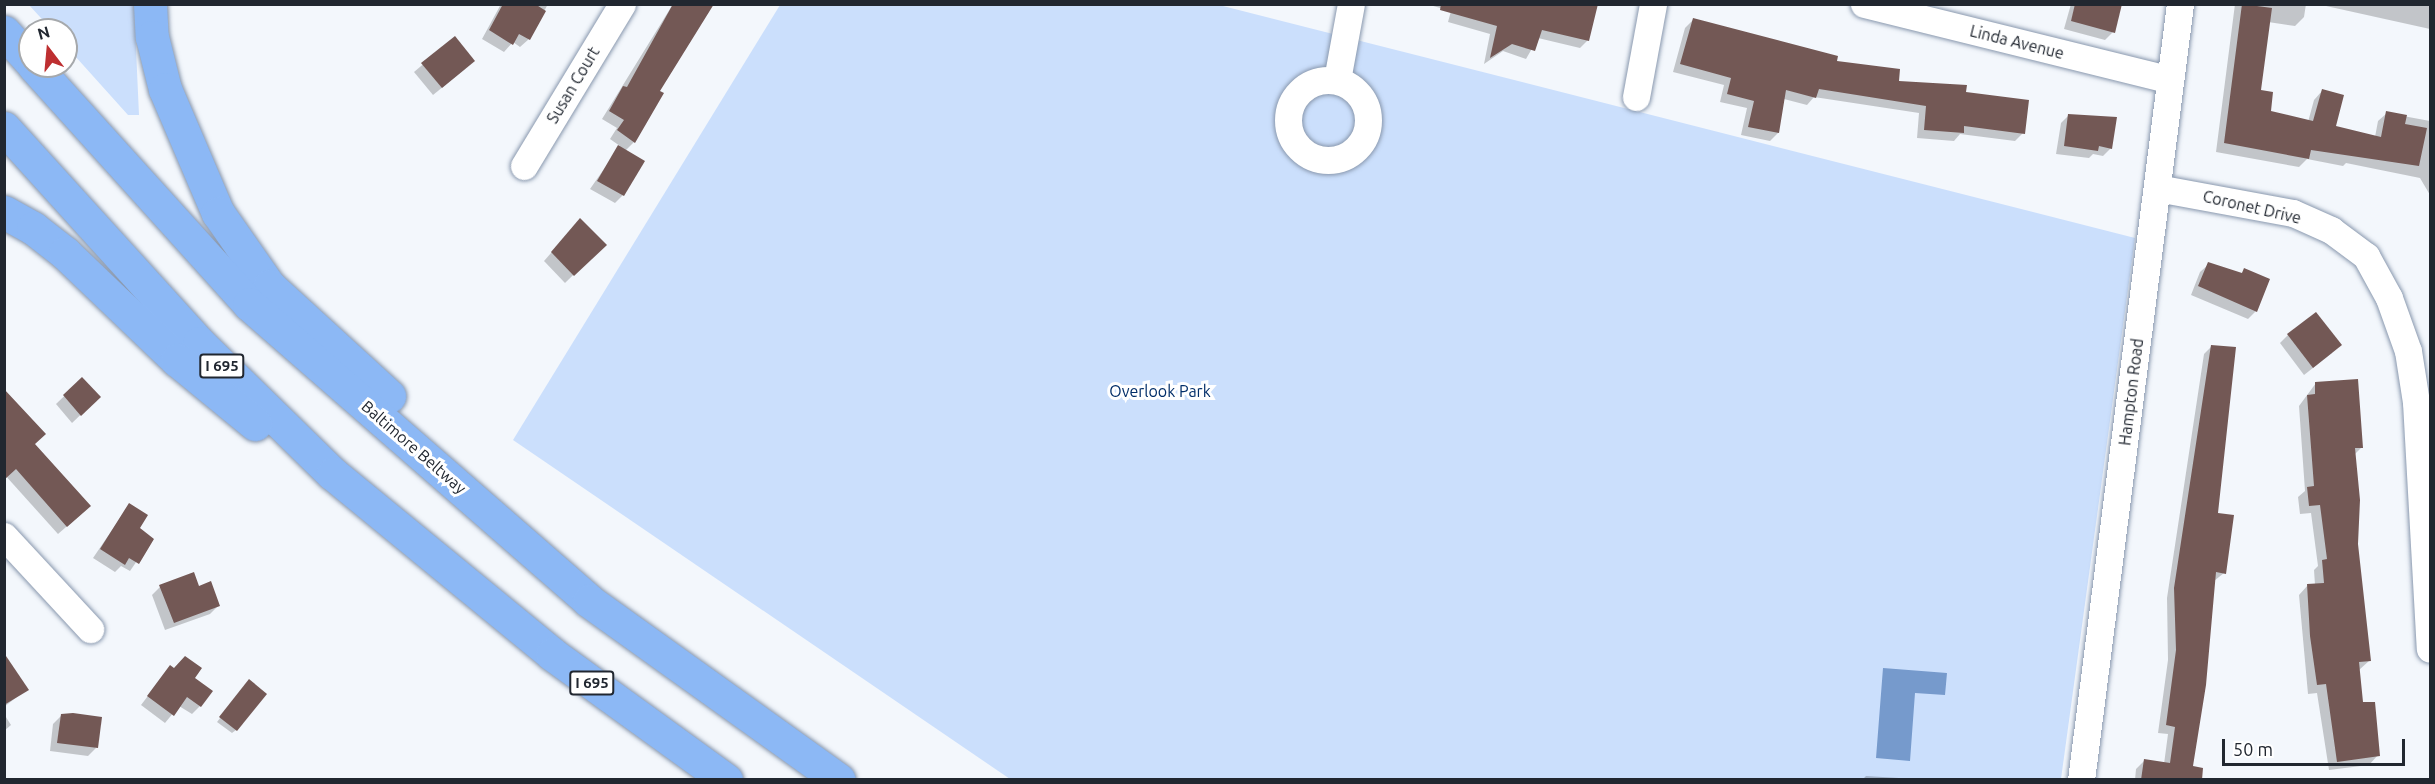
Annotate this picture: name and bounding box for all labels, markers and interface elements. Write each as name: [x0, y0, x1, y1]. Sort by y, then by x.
north arrow: [18, 18, 78, 78]
street label: Linda Avenue: [1968, 21, 2066, 63]
text: N: [35, 22, 52, 43]
street label: Susan Court: [543, 43, 603, 127]
street label: Coronet Drive: [2201, 186, 2303, 228]
street label: Hampton Road: [2115, 337, 2147, 447]
road number: I 695: [198, 354, 246, 378]
park label: Overlook Park: [1109, 381, 1211, 401]
street label: Baltimore Beltway: [358, 396, 470, 498]
road number: I 695: [568, 671, 616, 695]
scale bar: [2225, 727, 2408, 765]
text: 50 m: [2233, 739, 2273, 759]

